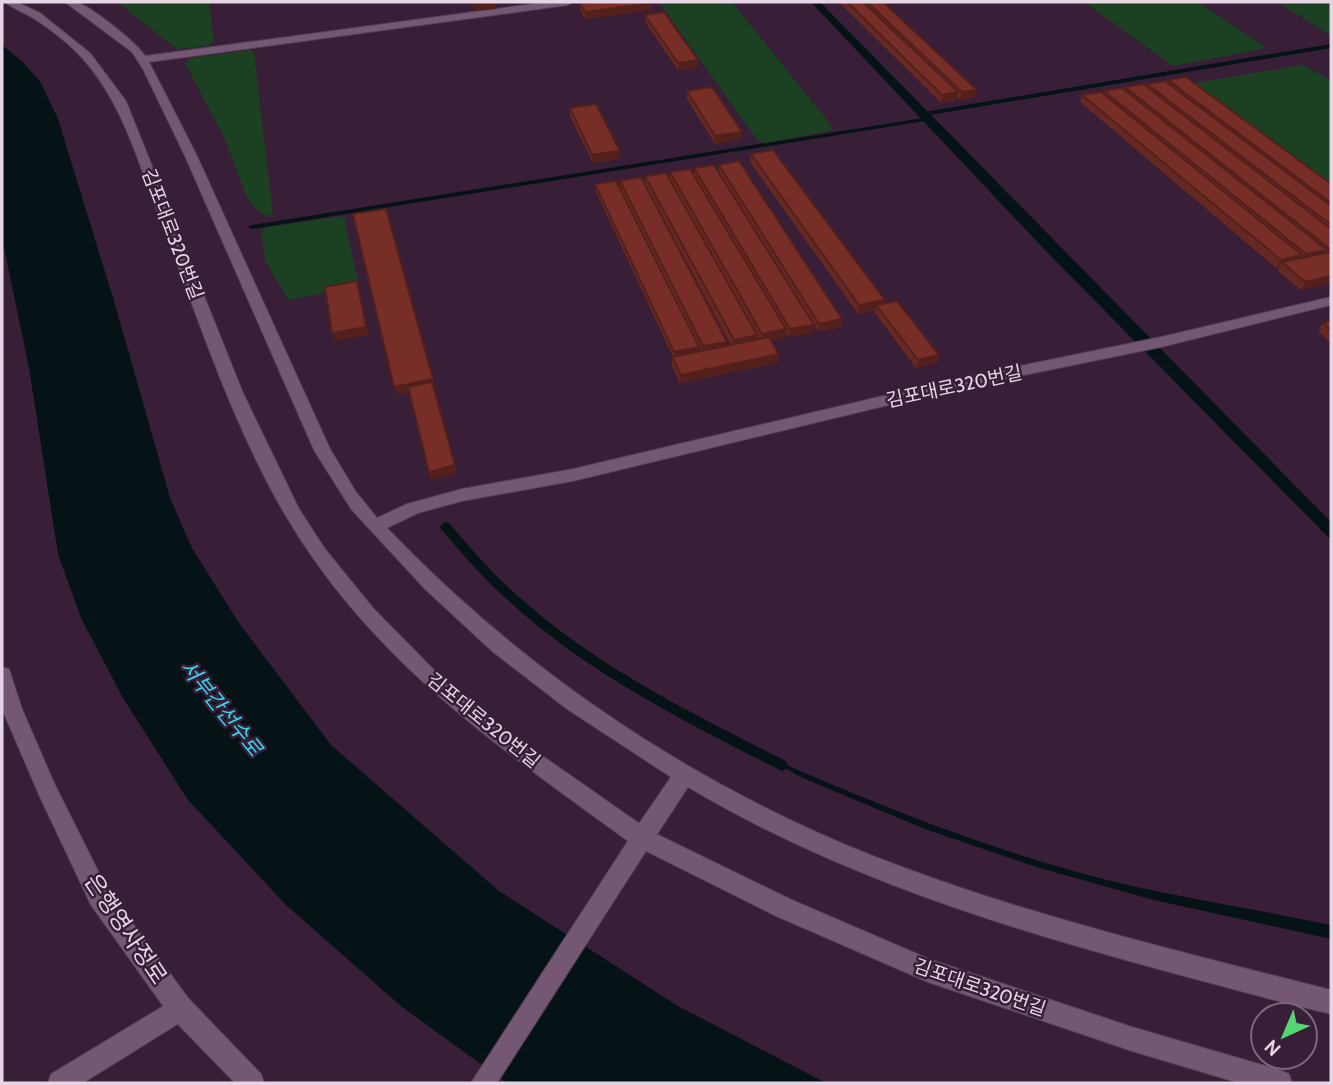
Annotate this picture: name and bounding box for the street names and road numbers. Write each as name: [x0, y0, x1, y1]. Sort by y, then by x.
street label: 김포대로320번길: [137, 165, 208, 303]
street label: 김포대로320번길: [884, 361, 1024, 412]
street label: 김포대로320번길: [423, 668, 545, 773]
street label: 은행영사정로: [79, 869, 173, 989]
street label: 김포대로320번길: [911, 954, 1049, 1021]

